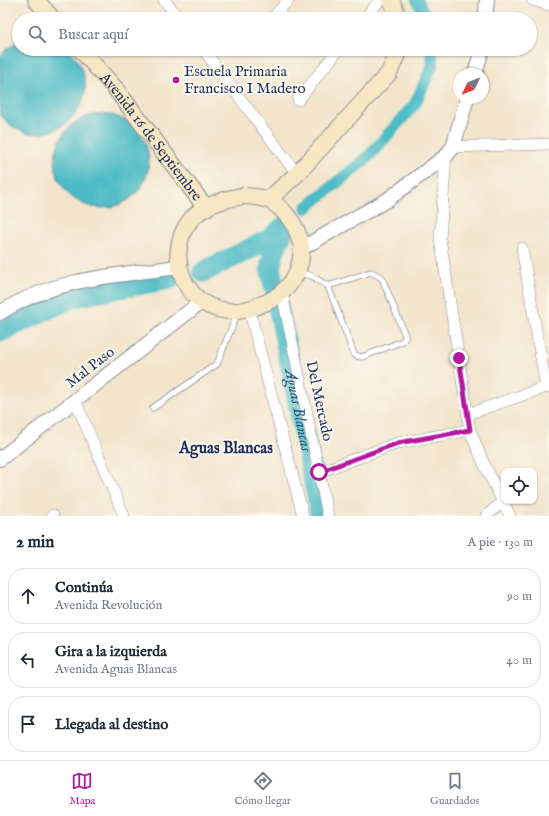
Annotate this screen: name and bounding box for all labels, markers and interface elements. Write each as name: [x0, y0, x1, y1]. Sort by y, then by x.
search box: [12, 12, 537, 56]
icon: search: [26, 23, 48, 45]
text: Buscar aquí: [58, 25, 128, 44]
place label: Escuela Primaria Francisco I Madero: [184, 62, 306, 98]
street label: Avenida 16 de Septiembre: [95, 68, 206, 205]
north arrow: [453, 68, 489, 104]
marker: Escuela Primaria Francisco I Madero: [171, 75, 181, 85]
street label: Mal Paso: [62, 343, 118, 392]
route end: [450, 349, 468, 367]
street label: Del Mercado: [302, 359, 337, 443]
water label: Aguas Blancas: [279, 365, 316, 454]
district label: Aguas Blancas: [178, 439, 273, 459]
route start: [310, 463, 328, 481]
map controls: [501, 468, 537, 504]
button: locate: [501, 468, 537, 504]
text: 2 min: [16, 532, 54, 553]
text: A pie · 130 m: [467, 534, 533, 551]
text: Continúa: [55, 578, 113, 597]
icon: ahead: [17, 585, 39, 607]
text: 90 m: [507, 588, 532, 605]
text: Avenida Revolución: [55, 597, 162, 614]
text: Gira a la izquierda: [55, 642, 167, 661]
icon: left: [17, 649, 39, 671]
text: 40 m: [506, 652, 532, 669]
text: Avenida Aguas Blancas: [55, 661, 177, 678]
icon: arrive: [17, 713, 39, 735]
text: Llegada al destino: [55, 715, 168, 734]
tab: Mapa: [70, 770, 95, 808]
tab: Cómo llegar: [234, 770, 291, 808]
tab: Guardados: [430, 770, 479, 808]

